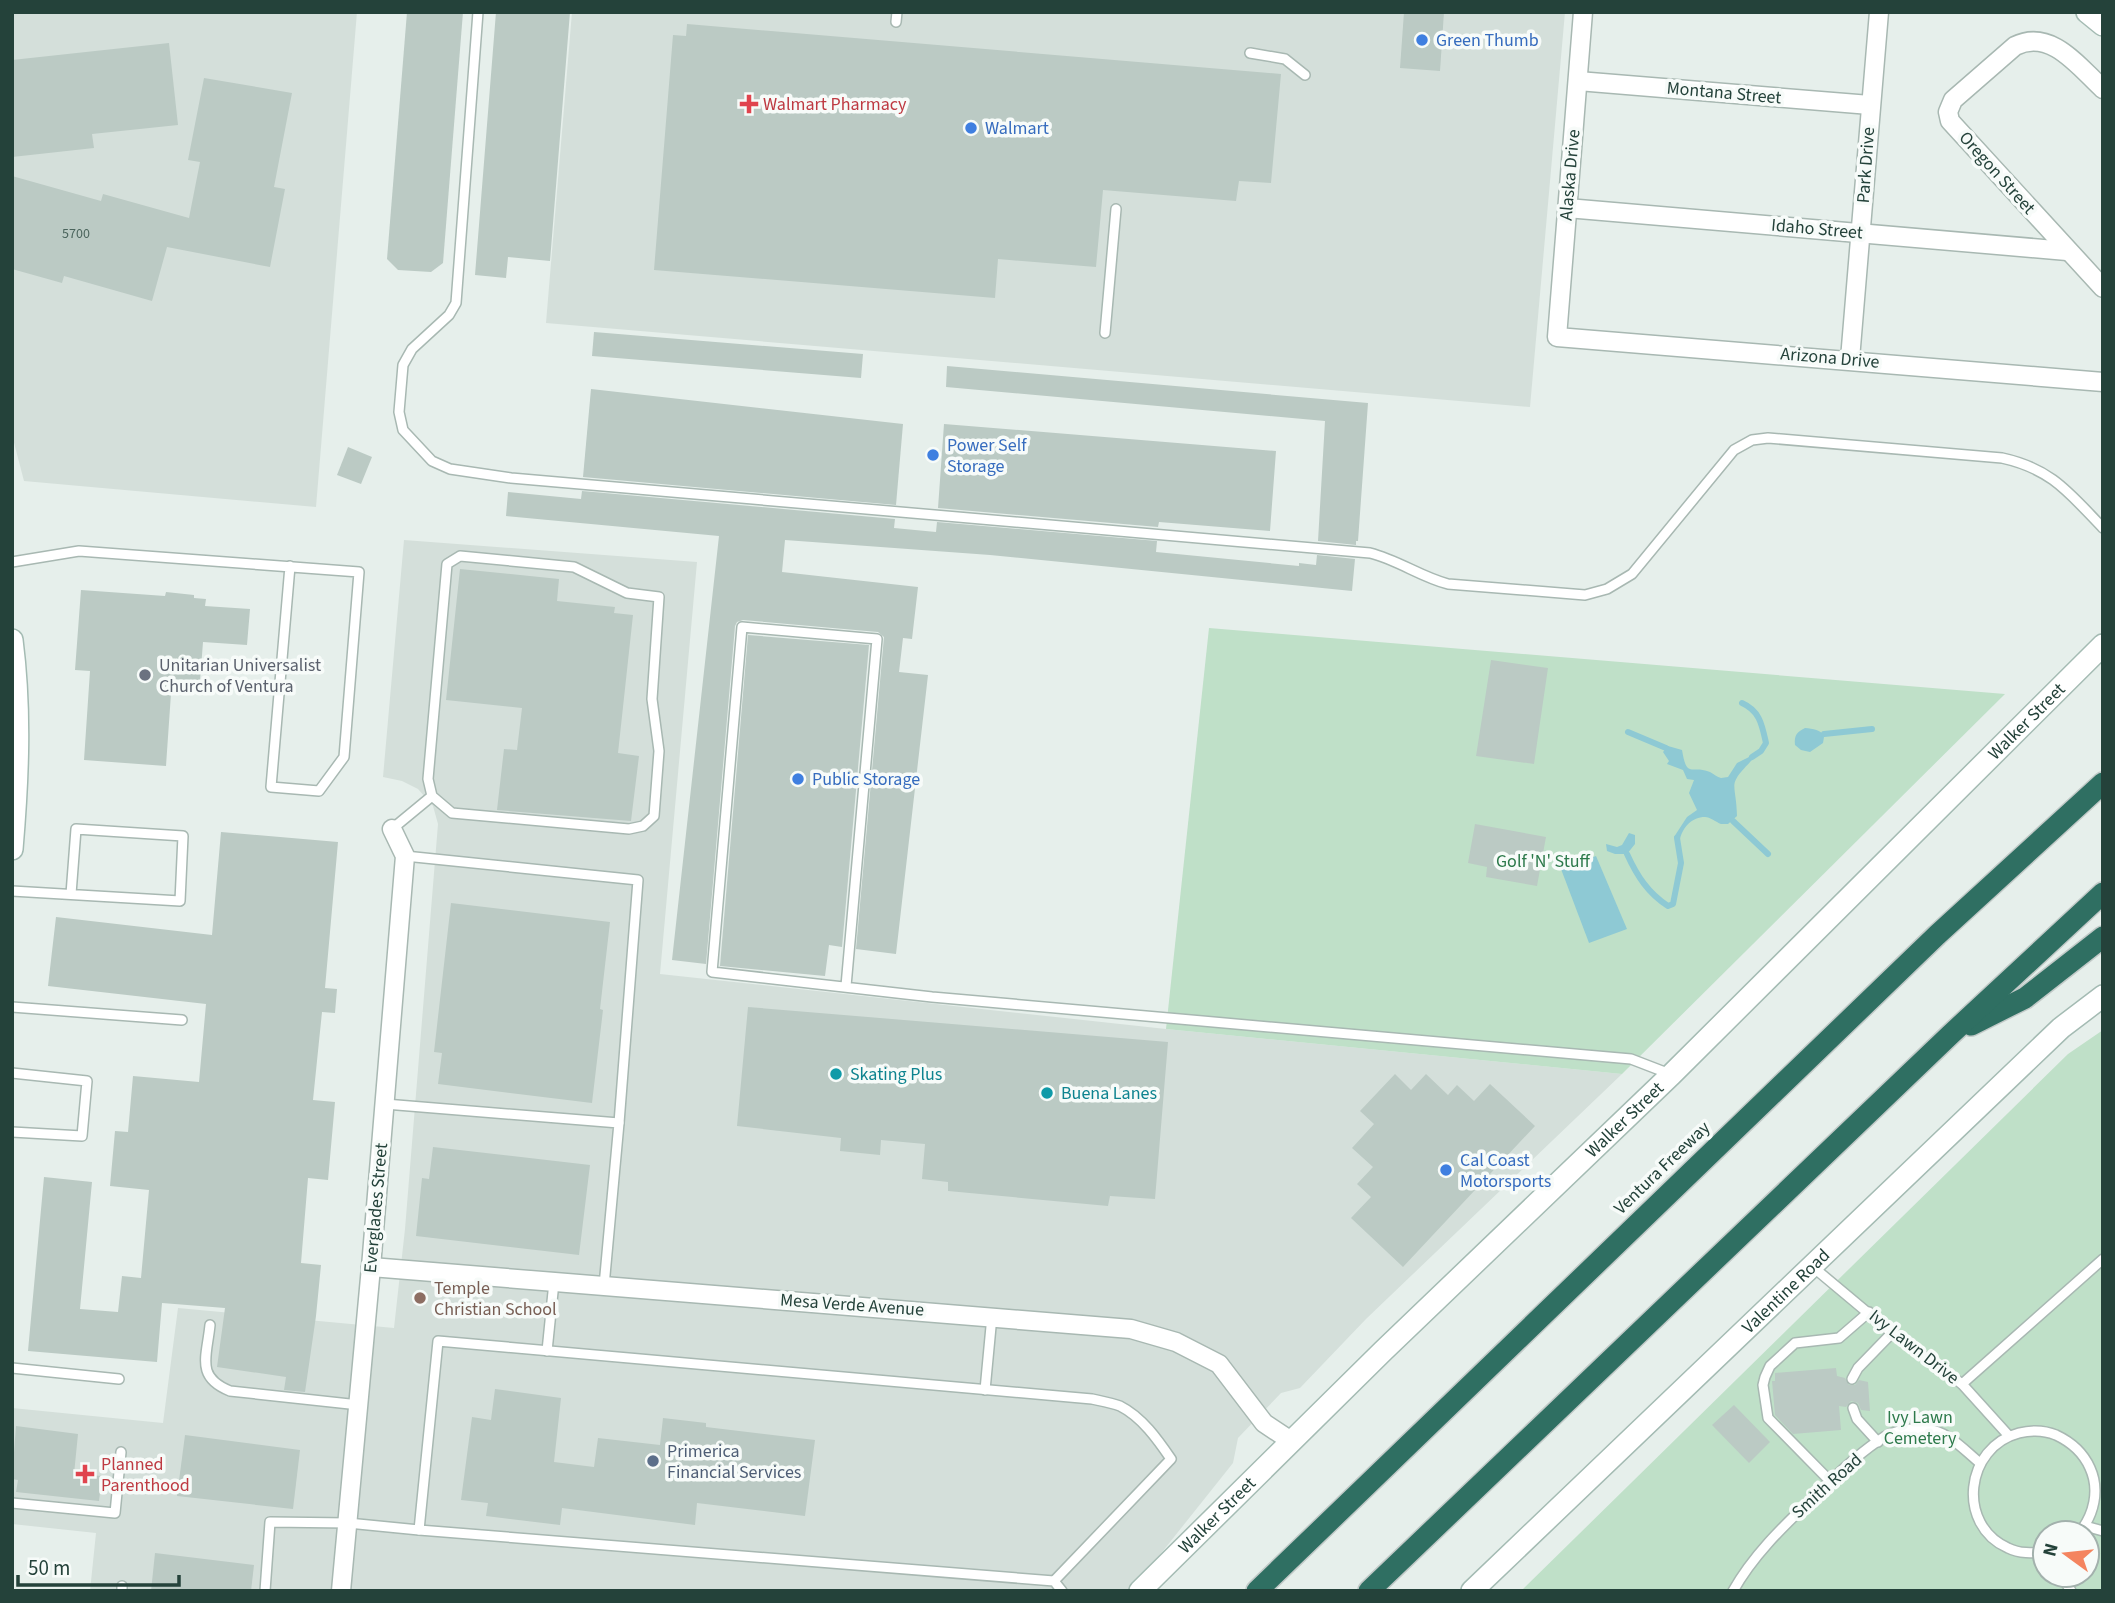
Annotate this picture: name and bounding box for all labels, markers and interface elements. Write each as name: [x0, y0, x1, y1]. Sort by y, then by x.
place label: Green Thumb: [1436, 28, 1539, 53]
marker: Green Thumb: [1414, 32, 1430, 48]
street label: Montana Street: [1666, 76, 1782, 110]
place label: Walmart Pharmacy: [763, 92, 907, 117]
marker: Walmart Pharmacy: [741, 96, 757, 112]
place label: Walmart: [985, 116, 1049, 141]
marker: Walmart: [963, 120, 979, 136]
street label: Park Drive: [1851, 126, 1881, 204]
street label: Oregon Street: [1953, 126, 2041, 220]
street label: Alaska Drive: [1554, 128, 1586, 222]
street label: Idaho Street: [1770, 213, 1864, 245]
house number: 5700: [62, 224, 90, 244]
street label: Arizona Drive: [1779, 341, 1881, 375]
place label: Power Self Storage: [947, 433, 1027, 479]
marker: Power Self Storage: [925, 447, 941, 463]
place label: Unitarian Universalist Church of Ventura: [159, 653, 321, 699]
marker: Unitarian Universalist Church of Ventura: [137, 667, 153, 683]
street label: Walker Street: [1982, 677, 2071, 765]
place label: Public Storage: [812, 767, 920, 792]
marker: Public Storage: [790, 771, 806, 787]
park label: Golf 'N' Stuff: [1496, 849, 1591, 874]
place label: Skating Plus: [850, 1062, 942, 1087]
marker: Skating Plus: [828, 1066, 844, 1082]
street label: Walker Street: [1580, 1076, 1669, 1163]
place label: Buena Lanes: [1061, 1081, 1157, 1106]
marker: Buena Lanes: [1039, 1085, 1055, 1101]
street label: Ventura Freeway: [1608, 1115, 1716, 1220]
street label: Everglades Street: [358, 1142, 394, 1274]
place label: Cal Coast Motorsports: [1460, 1148, 1551, 1194]
marker: Cal Coast Motorsports: [1438, 1162, 1454, 1178]
street label: Valentine Road: [1736, 1243, 1835, 1339]
place label: Temple Christian School: [434, 1276, 557, 1322]
street label: Mesa Verde Avenue: [779, 1288, 925, 1323]
marker: Temple Christian School: [412, 1290, 428, 1306]
street label: Ivy Lawn Drive: [1864, 1304, 1964, 1390]
park label: Ivy Lawn Cemetery: [1884, 1405, 1957, 1451]
place label: Primerica Financial Services: [667, 1439, 801, 1485]
street label: Smith Road: [1786, 1448, 1868, 1524]
place label: Planned Parenthood: [101, 1452, 190, 1498]
marker: Primerica Financial Services: [645, 1453, 661, 1469]
marker: Planned Parenthood: [75, 1464, 95, 1484]
street label: Walker Street: [1172, 1471, 1261, 1559]
north arrow: [2031, 1519, 2101, 1589]
text: N: [2036, 1540, 2066, 1560]
scale bar: [18, 1544, 178, 1588]
text: 50 m: [28, 1553, 70, 1583]

